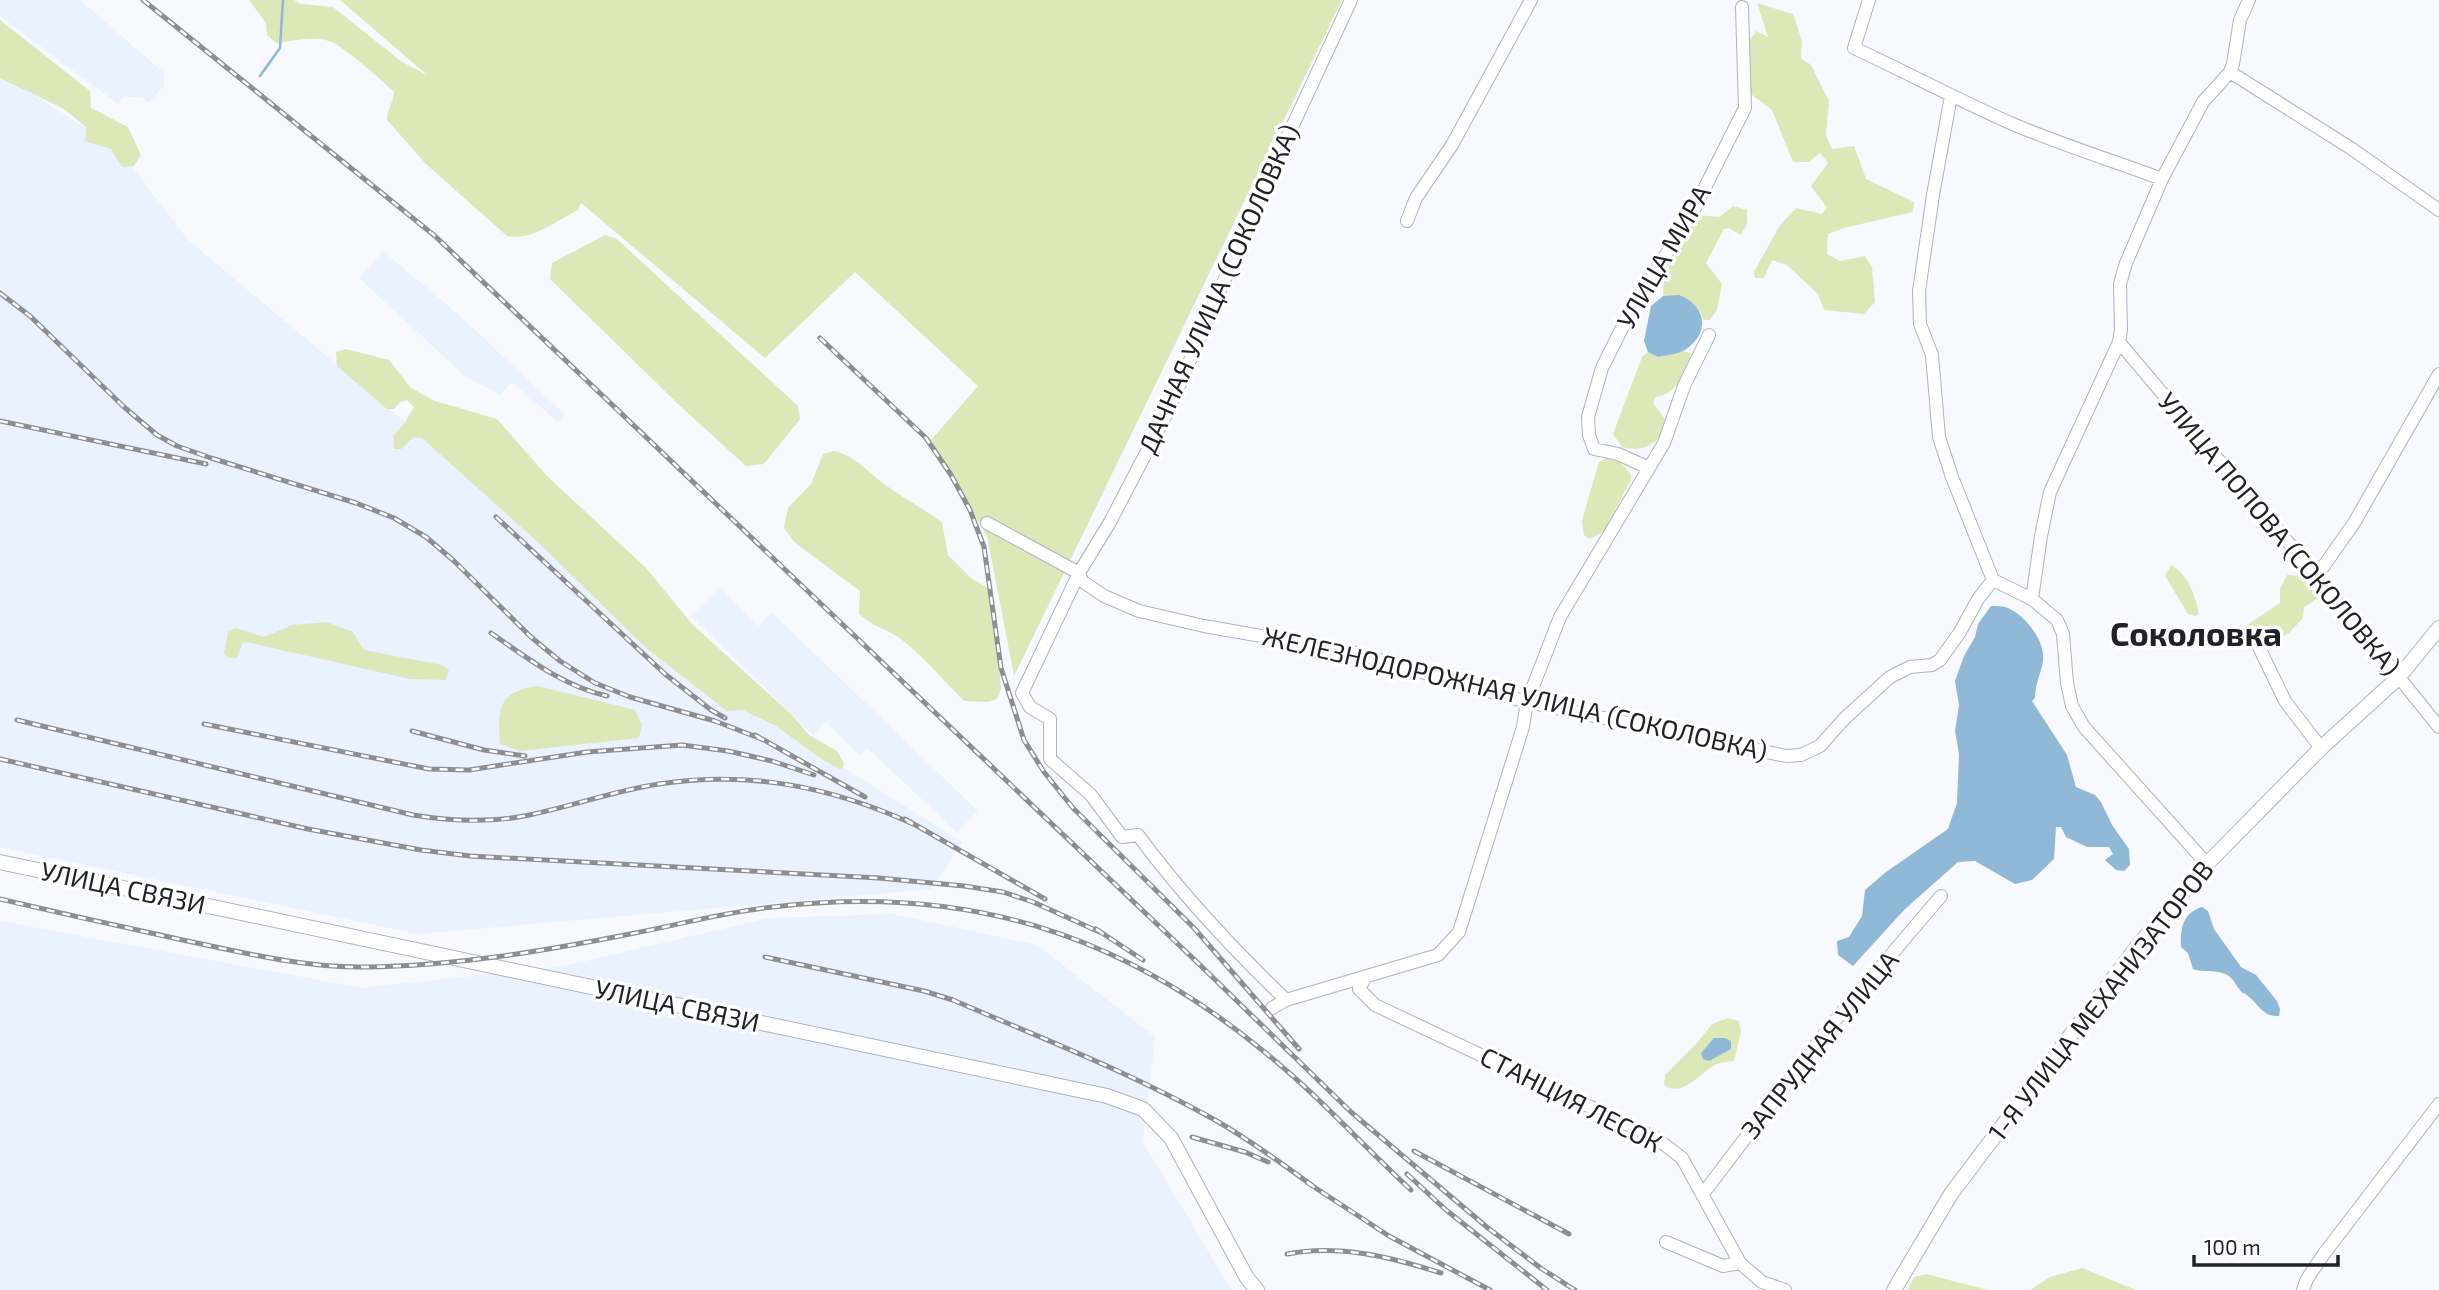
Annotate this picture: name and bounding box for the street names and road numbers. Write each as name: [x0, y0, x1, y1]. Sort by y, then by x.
street label: ДАЧНАЯ УЛИЦА (СОКОЛОВКА): [1131, 119, 1304, 458]
street label: УЛИЦА МИРА: [1609, 179, 1716, 334]
street label: УЛИЦА ПОПОВА (СОКОЛОВКА): [2153, 385, 2408, 681]
street label: ЖЕЛЕЗНОДОРОЖНАЯ УЛИЦА (СОКОЛОВКА): [1260, 619, 1771, 766]
street label: УЛИЦА СВЯЗИ: [38, 854, 208, 919]
street label: 1-Я УЛИЦА МЕХАНИЗАТОРОВ: [1981, 854, 2219, 1146]
street label: ЗАПРУДНАЯ УЛИЦА: [1734, 944, 1904, 1144]
street label: УЛИЦА СВЯЗИ: [592, 972, 762, 1037]
street label: СТАНЦИЯ ЛЕСОК: [1476, 1039, 1668, 1158]

